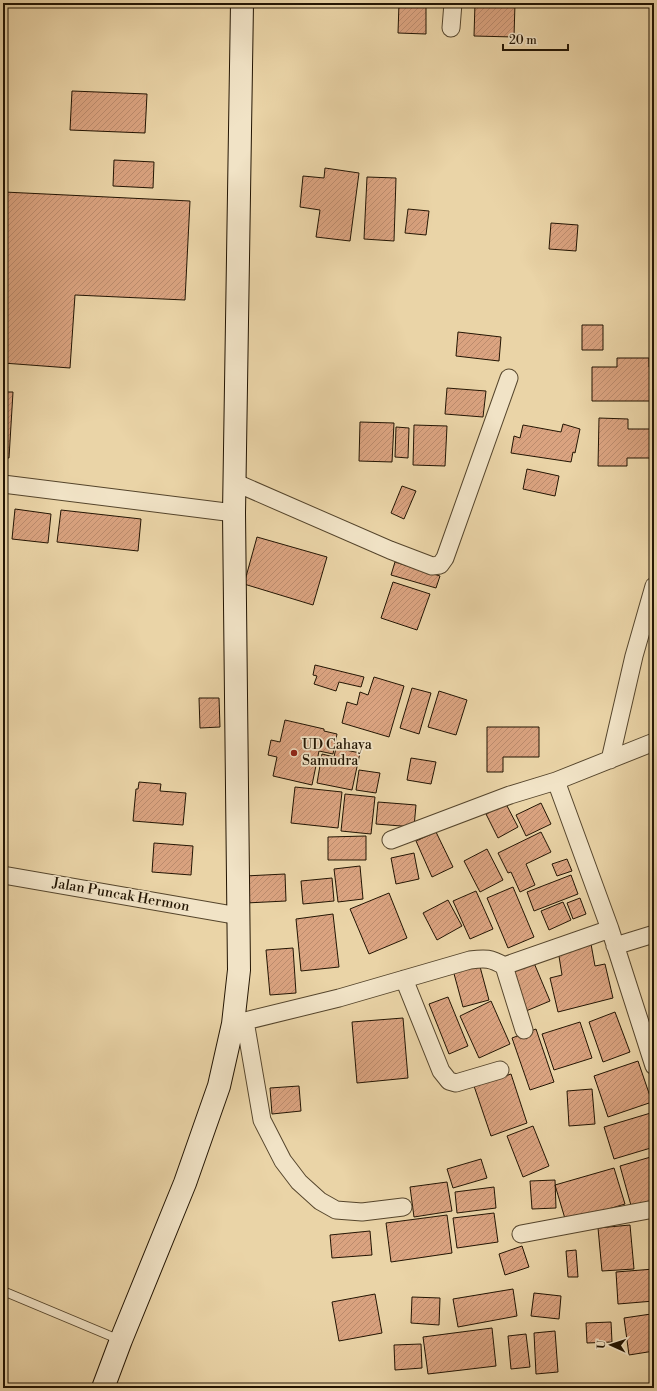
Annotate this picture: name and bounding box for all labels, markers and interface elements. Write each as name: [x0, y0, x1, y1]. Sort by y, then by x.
scale bar: [503, 26, 568, 52]
text: 20 m: [509, 33, 537, 48]
place label: UD Cahaya Samudra: [302, 736, 373, 770]
marker: UD Cahaya Samudra: [289, 748, 299, 758]
street label: Jalan Puncak Hermon: [50, 874, 192, 916]
north arrow: [591, 1325, 631, 1365]
text: U: [595, 1339, 609, 1349]

